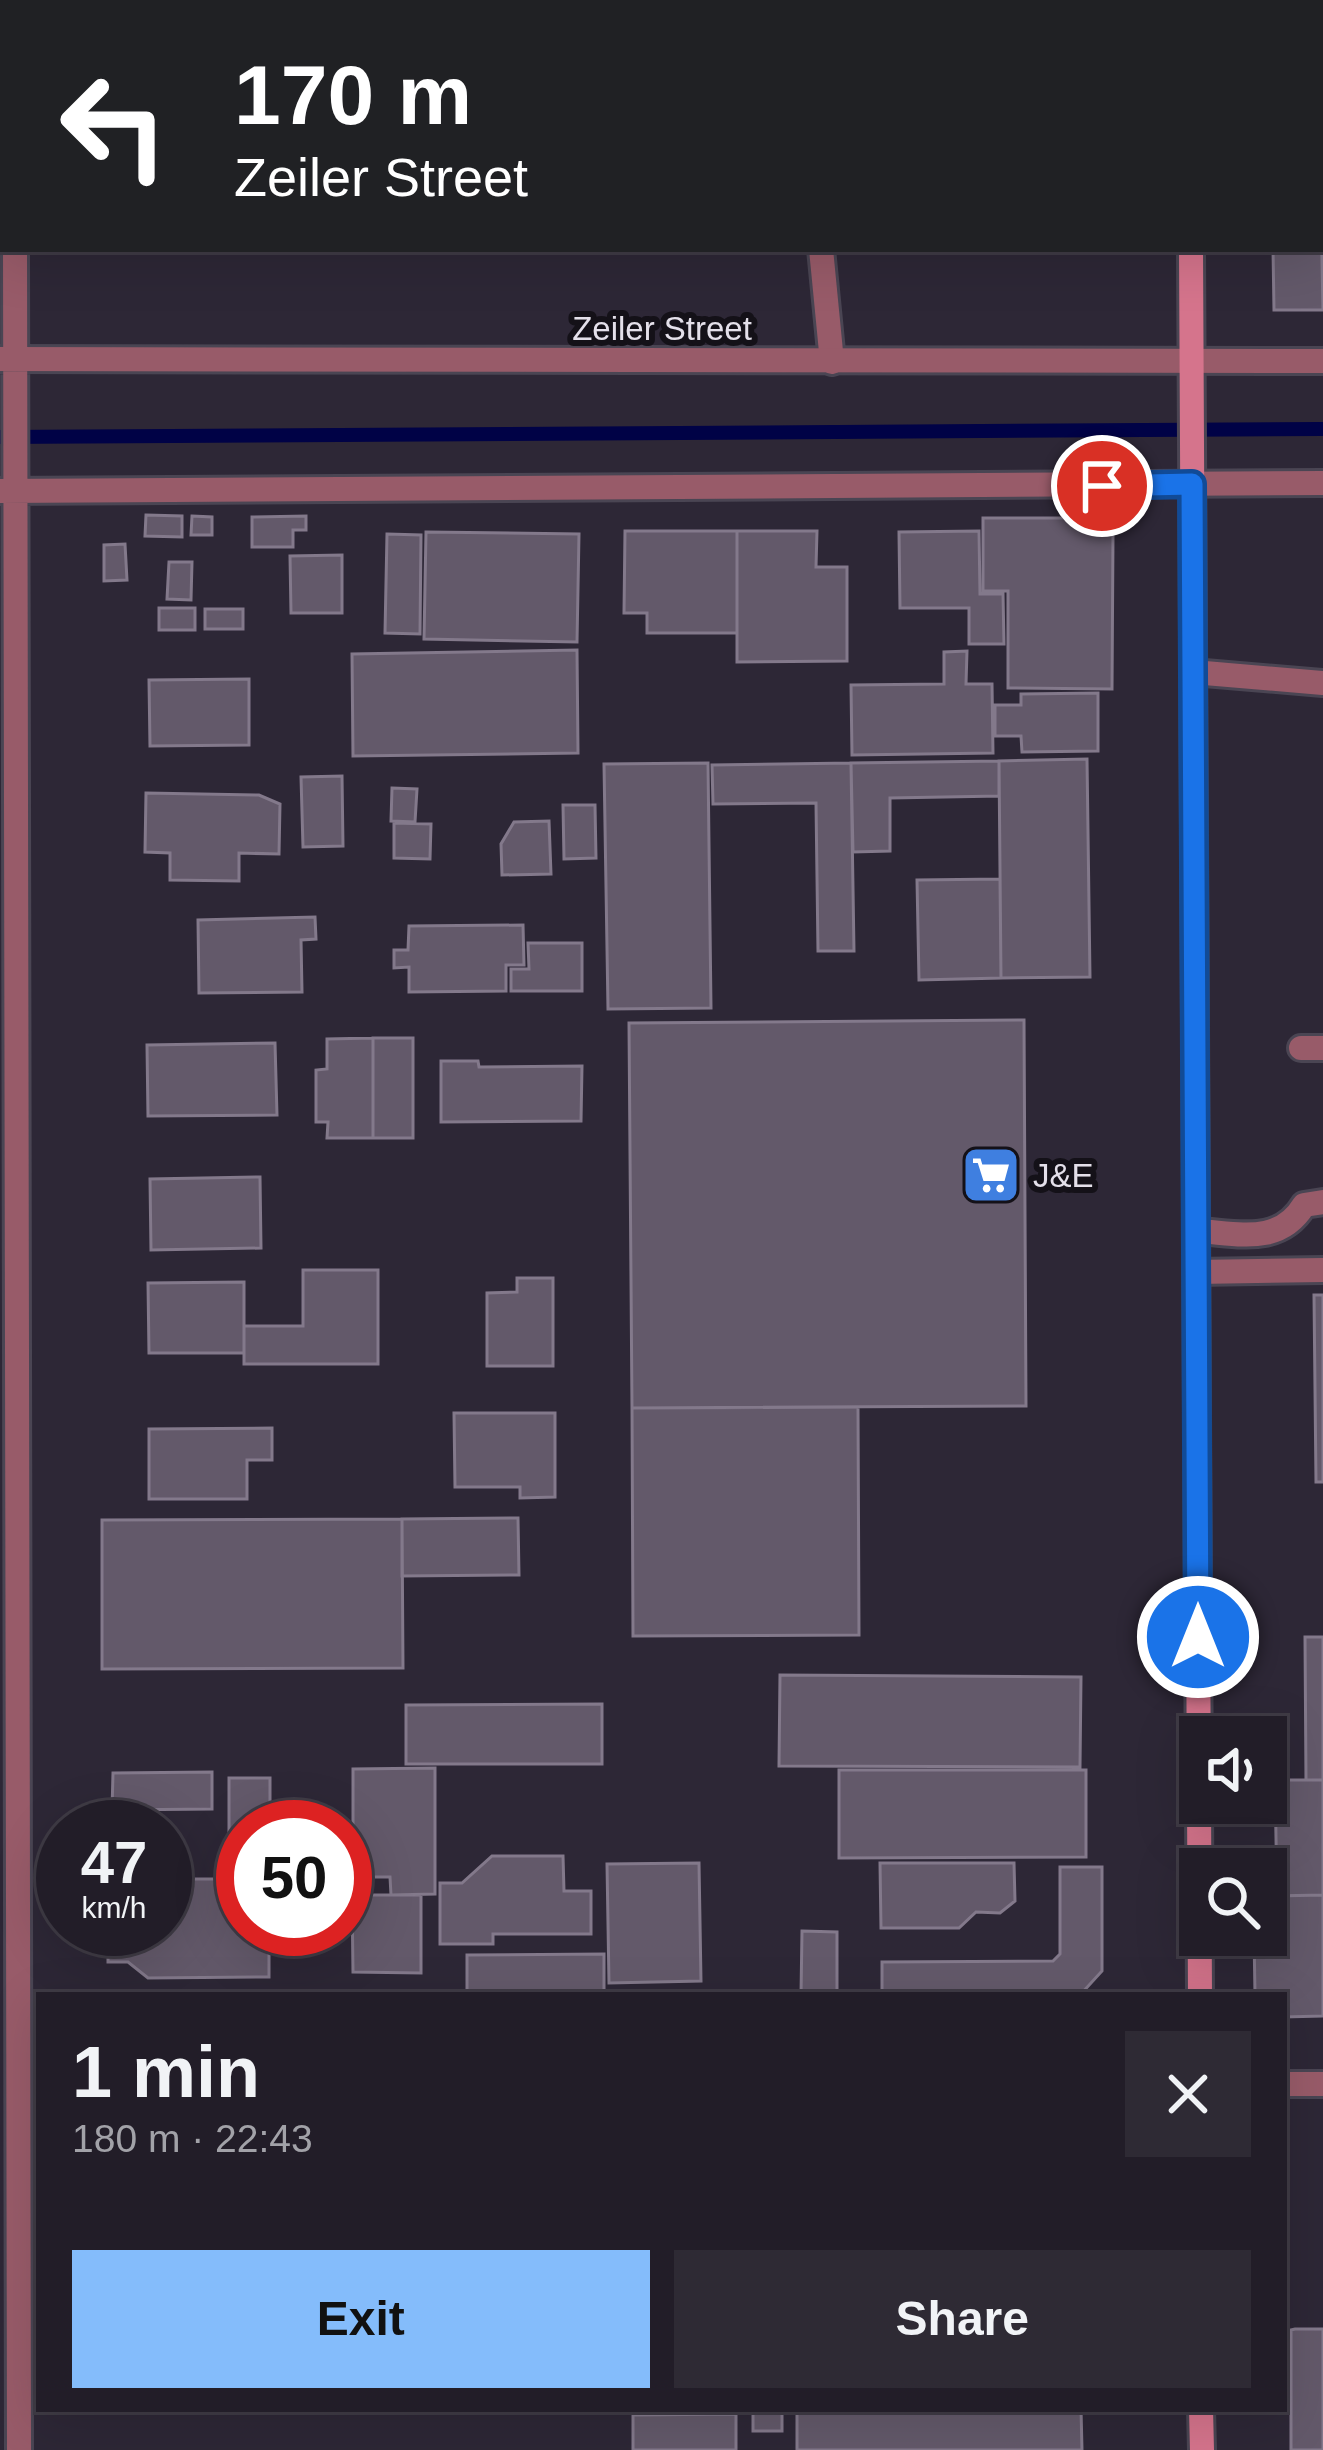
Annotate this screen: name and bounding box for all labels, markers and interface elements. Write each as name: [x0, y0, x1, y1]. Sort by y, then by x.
icon: left: [36, 48, 192, 204]
text: 170 m: [234, 48, 472, 142]
text: Zeiler Street: [234, 147, 528, 207]
street label: Zeiler Street: [572, 310, 752, 347]
pin: [1051, 435, 1153, 537]
icon: arrive: [1069, 453, 1135, 519]
supermarket icon: J&E: [960, 1144, 1022, 1206]
place label: J&E: [1033, 1157, 1094, 1194]
position arrow: [1135, 1574, 1261, 1700]
map controls: [1179, 1716, 1287, 1956]
button: sound: [1179, 1716, 1287, 1824]
speed limit sign: 50: [216, 1800, 372, 1956]
text: 47: [81, 1829, 147, 1896]
button: search: [1179, 1848, 1287, 1956]
text: km/h: [81, 1891, 147, 1924]
button: close: [1125, 2031, 1251, 2157]
text: 1 min: [72, 2032, 260, 2112]
text: 180 m · 22:43: [72, 2117, 313, 2160]
button: Exit: [72, 2250, 650, 2388]
button: Share: [674, 2250, 1251, 2388]

